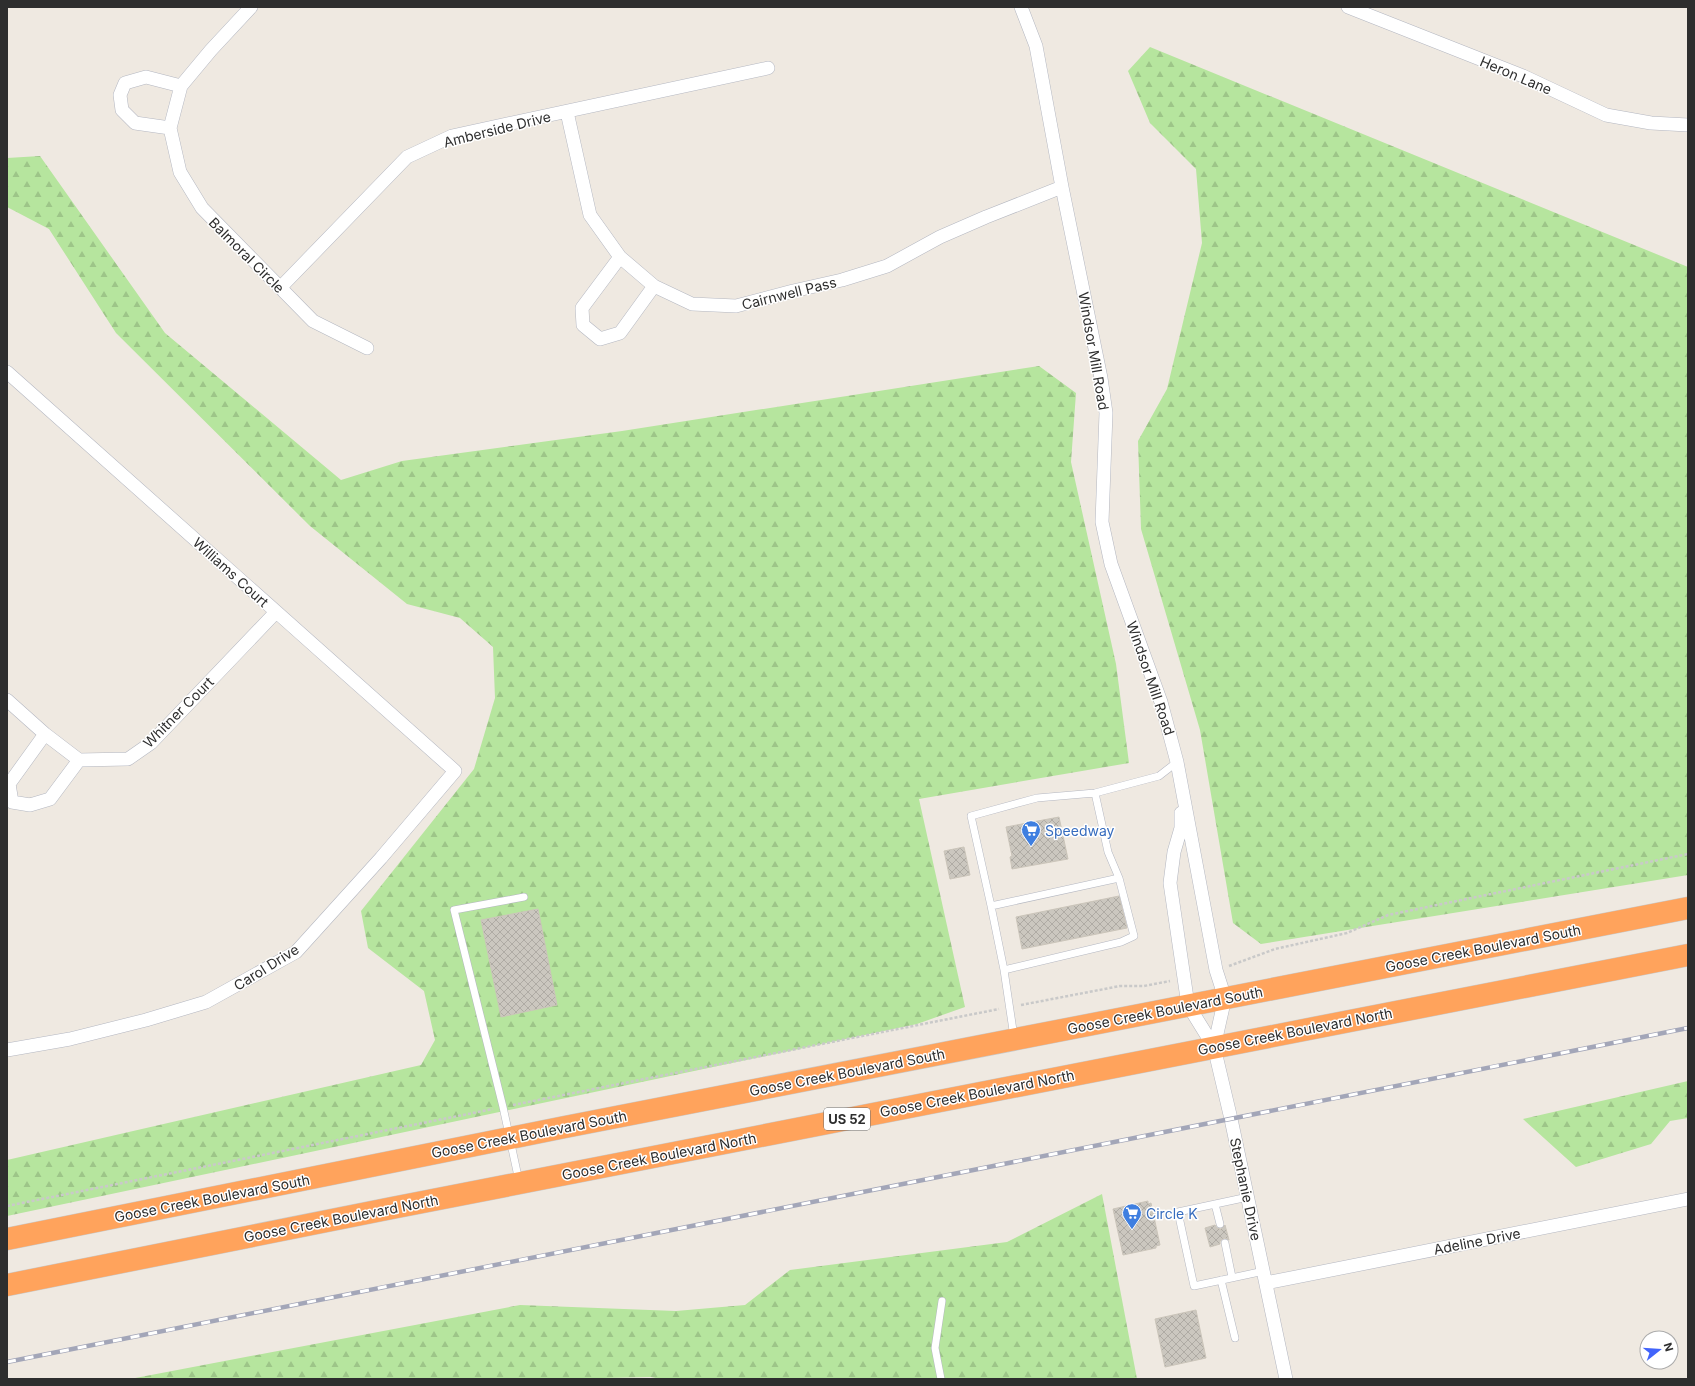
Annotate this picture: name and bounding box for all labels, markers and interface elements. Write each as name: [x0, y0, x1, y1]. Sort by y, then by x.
street label: Heron Lane: [1478, 52, 1554, 98]
street label: Amberside Drive: [442, 107, 552, 151]
street label: Balmoral Circle: [206, 214, 288, 296]
street label: Cairnwell Pass: [740, 273, 838, 313]
street label: Windsor Mill Road: [1075, 291, 1113, 411]
street label: Williams Court: [190, 534, 273, 611]
street label: Windsor Mill Road: [1124, 619, 1178, 737]
street label: Whitner Court: [139, 673, 217, 751]
supermarket icon: Speedway: [1020, 819, 1042, 847]
place label: Speedway: [1045, 822, 1115, 839]
street label: Goose Creek Boulevard South: [1384, 921, 1582, 975]
street label: Carol Drive: [230, 940, 302, 994]
street label: Goose Creek Boulevard South: [1066, 983, 1264, 1037]
street label: Goose Creek Boulevard North: [1196, 1004, 1394, 1058]
street label: Goose Creek Boulevard South: [748, 1045, 946, 1099]
street label: Goose Creek Boulevard North: [878, 1066, 1076, 1120]
street label: Goose Creek Boulevard South: [430, 1107, 628, 1161]
road number: US 52: [824, 1108, 870, 1130]
street label: Goose Creek Boulevard North: [560, 1129, 758, 1183]
street label: Stephanie Drive: [1227, 1136, 1265, 1242]
street label: Goose Creek Boulevard South: [113, 1171, 311, 1225]
street label: Goose Creek Boulevard North: [242, 1191, 440, 1245]
supermarket icon: Circle K: [1121, 1202, 1143, 1230]
place label: Circle K: [1146, 1205, 1198, 1222]
street label: Adeline Drive: [1432, 1224, 1522, 1258]
north arrow: [1639, 1330, 1679, 1370]
text: N: [1661, 1341, 1676, 1353]

